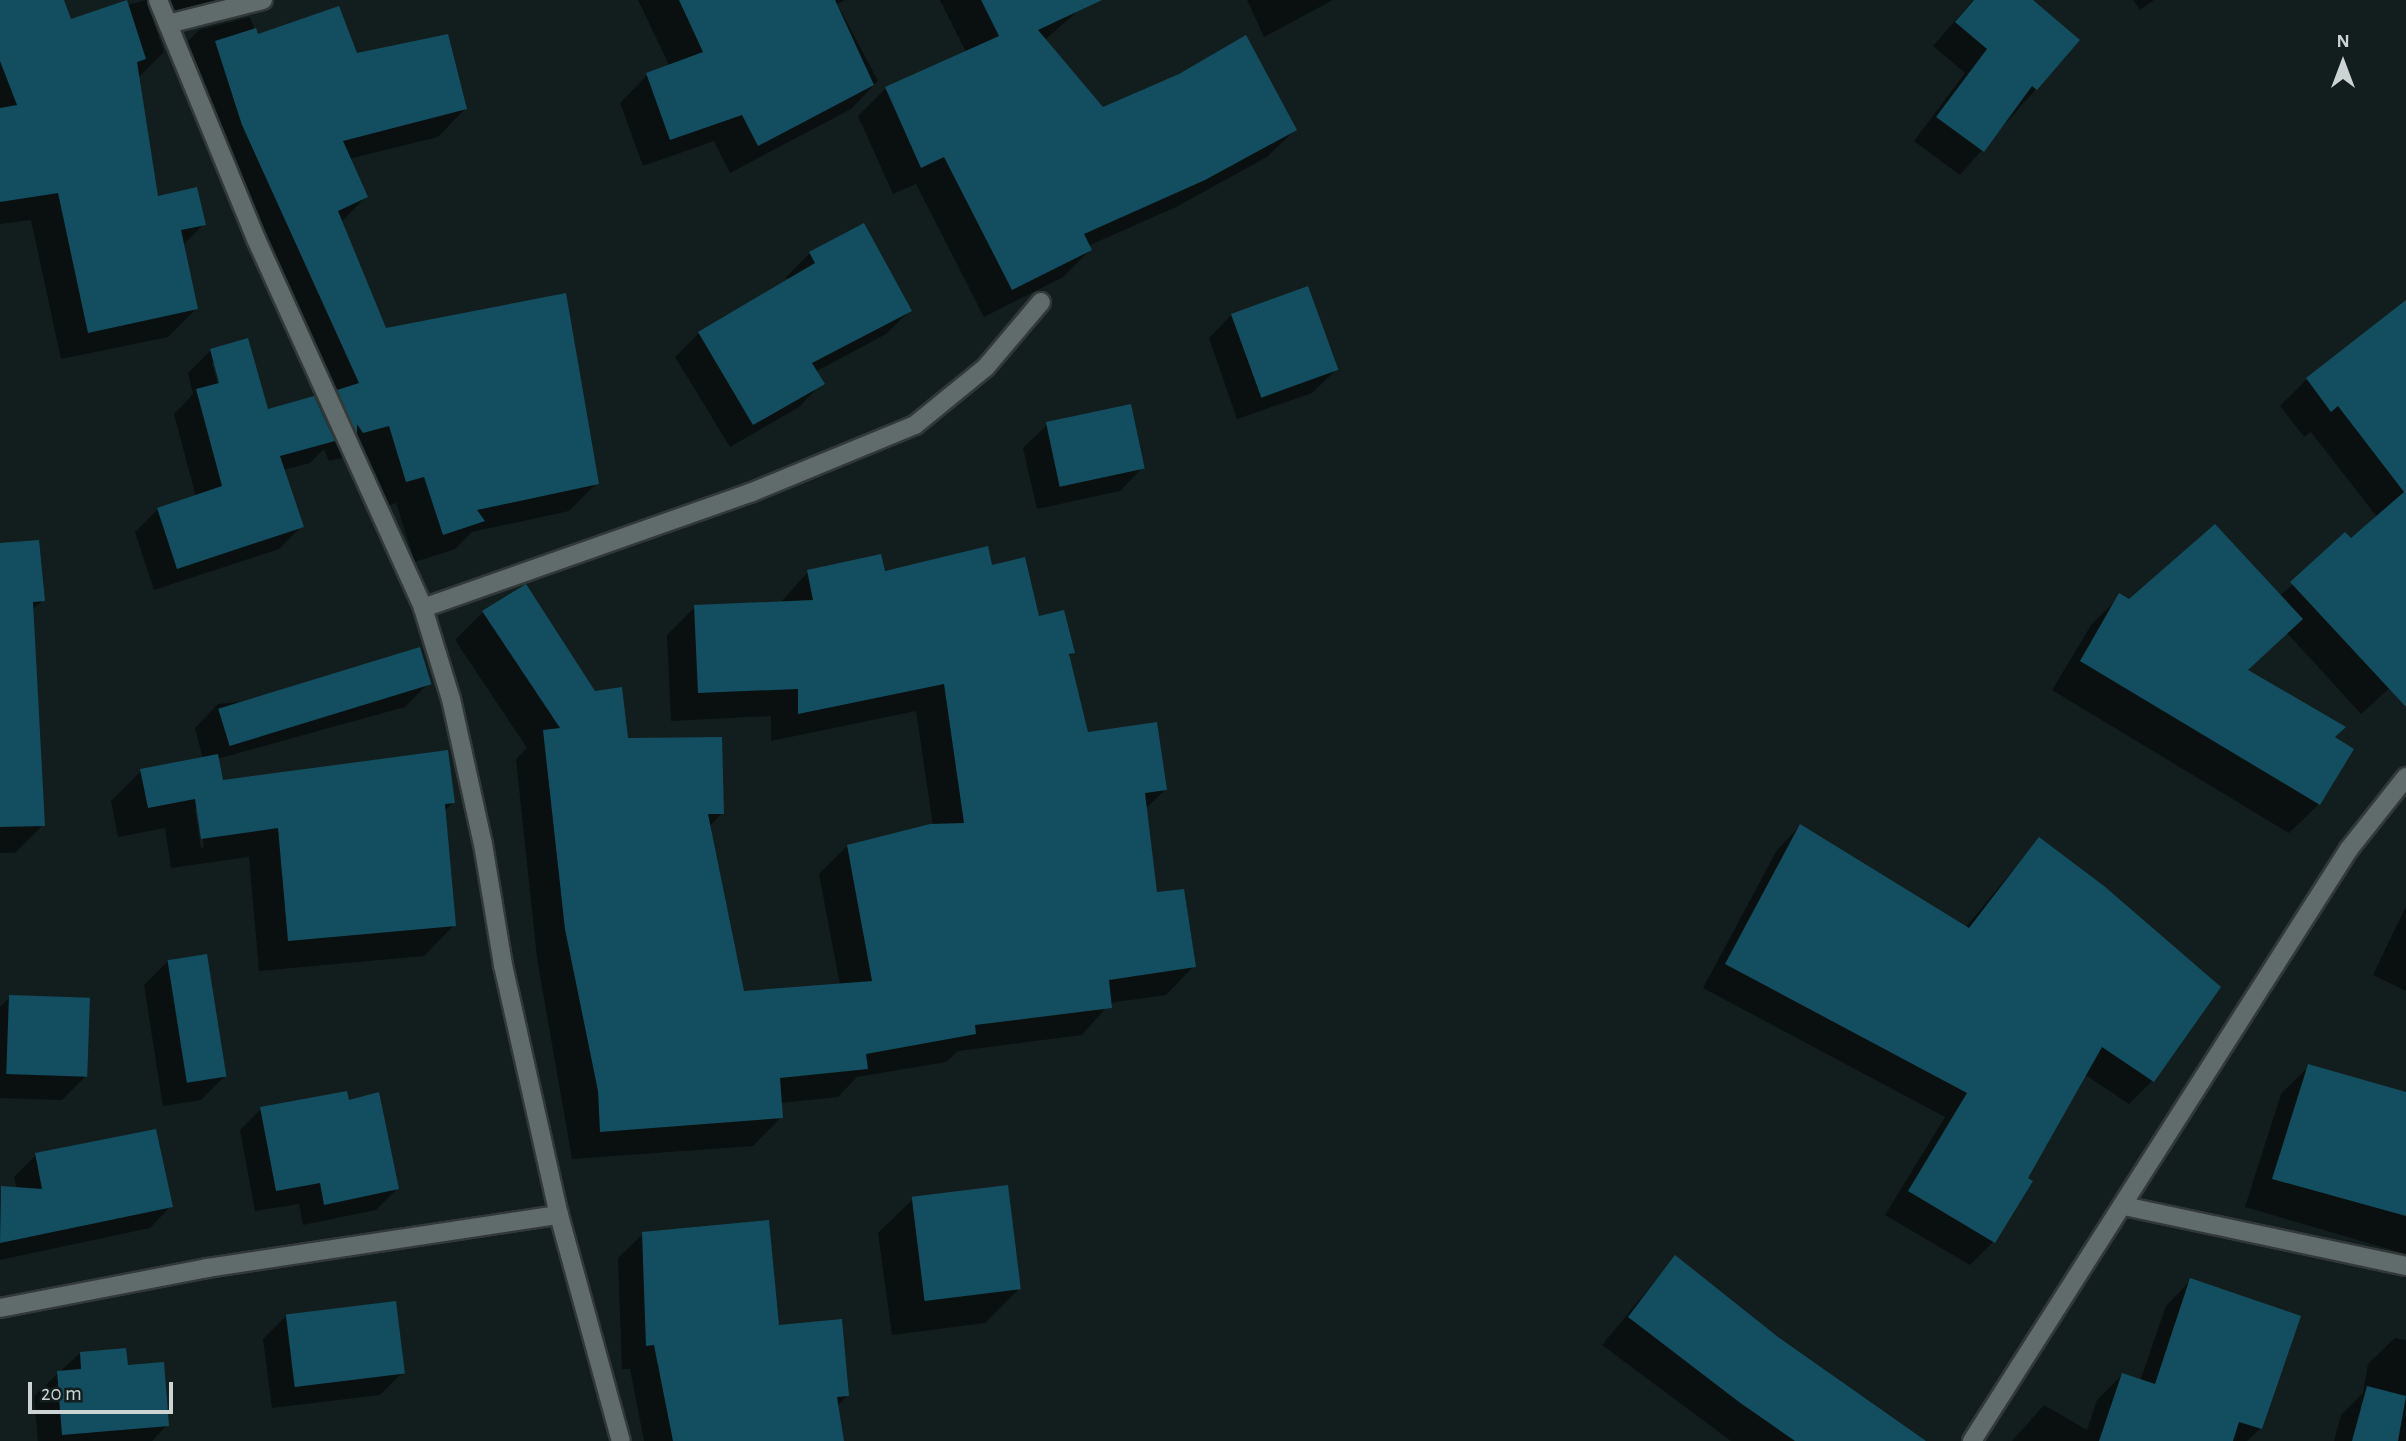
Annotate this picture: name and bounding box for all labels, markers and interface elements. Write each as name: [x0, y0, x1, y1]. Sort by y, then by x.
north arrow: [2308, 28, 2378, 98]
text: N: [2336, 32, 2350, 51]
scale bar: [32, 1368, 177, 1412]
text: 20 m: [41, 1383, 82, 1404]

